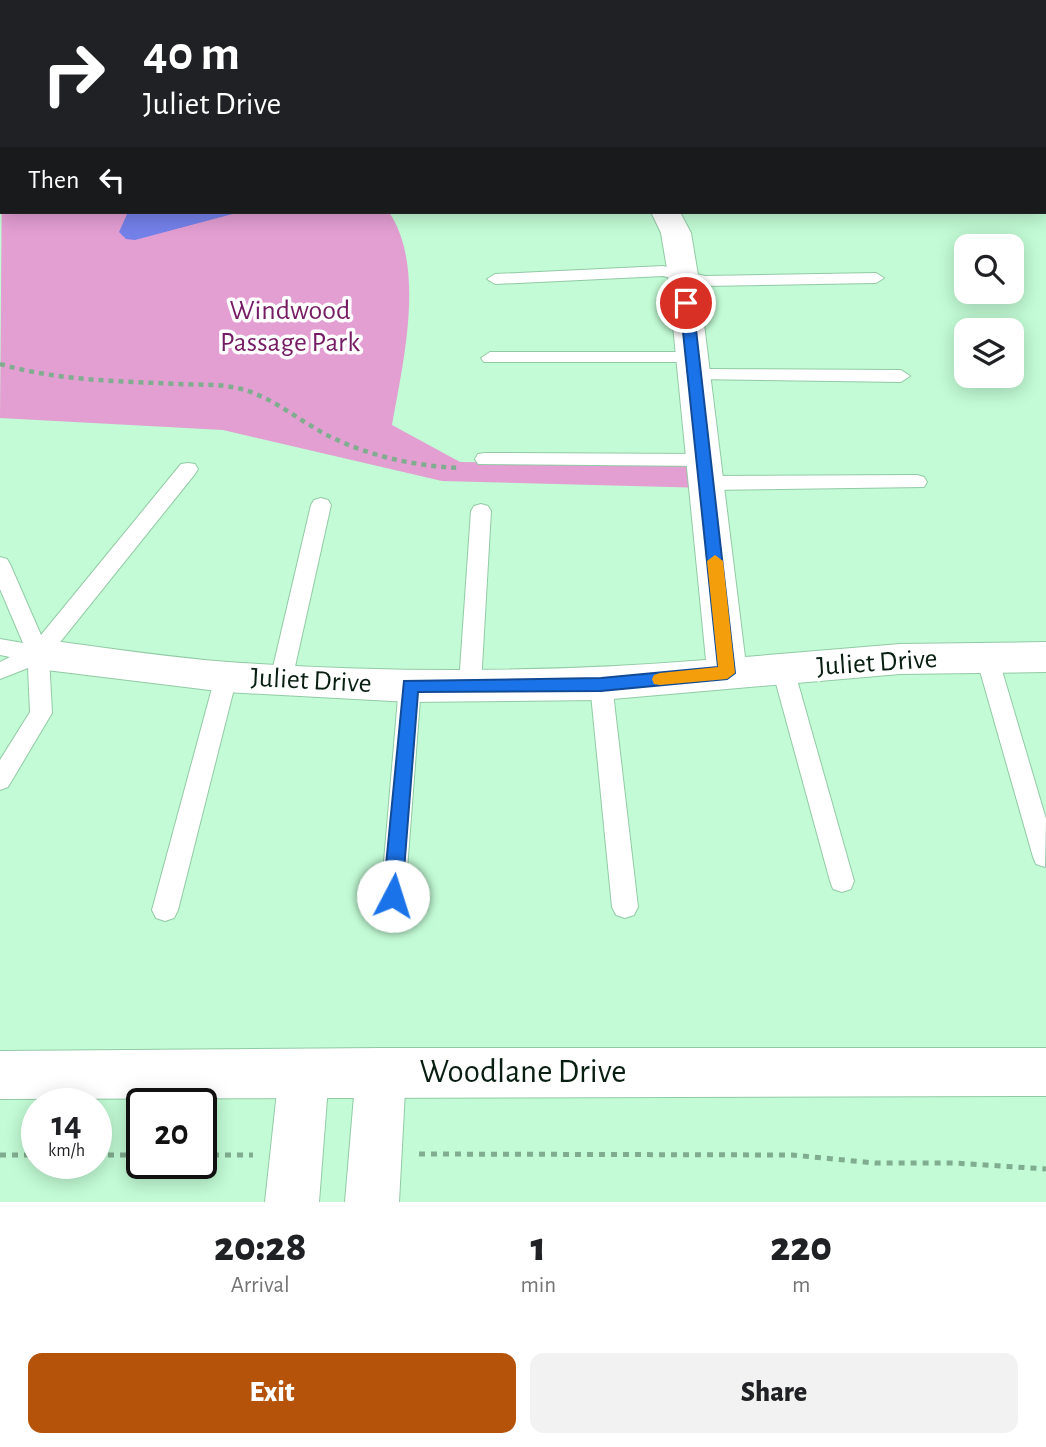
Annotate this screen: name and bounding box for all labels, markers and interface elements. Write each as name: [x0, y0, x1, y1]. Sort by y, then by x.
icon: right: [28, 28, 119, 119]
text: 40 m: [143, 30, 240, 79]
text: Juliet Drive: [143, 88, 281, 120]
icon: left: [93, 161, 131, 199]
text: Then: [28, 167, 79, 193]
map controls: [954, 234, 1024, 388]
button: search: [954, 234, 1024, 304]
pin: [656, 273, 716, 333]
icon: arrive: [667, 284, 705, 322]
park label: Windwood Passage Park: [220, 297, 360, 357]
button: layers: [954, 318, 1024, 388]
street label: Juliet Drive: [816, 645, 938, 681]
street label: Juliet Drive: [250, 664, 372, 698]
position arrow: [356, 859, 430, 933]
street label: Woodlane Drive: [420, 1056, 626, 1089]
speed limit sign: 20: [126, 1088, 217, 1179]
text: 14: [51, 1107, 82, 1142]
text: km/h: [48, 1142, 85, 1160]
text: 20:28: [214, 1226, 307, 1268]
text: 1: [531, 1226, 546, 1268]
text: 220: [770, 1226, 832, 1268]
text: Arrival: [231, 1274, 290, 1297]
text: min: [520, 1274, 556, 1297]
text: m: [792, 1274, 810, 1297]
button: Exit: [28, 1353, 516, 1433]
button: Share: [530, 1353, 1018, 1433]

